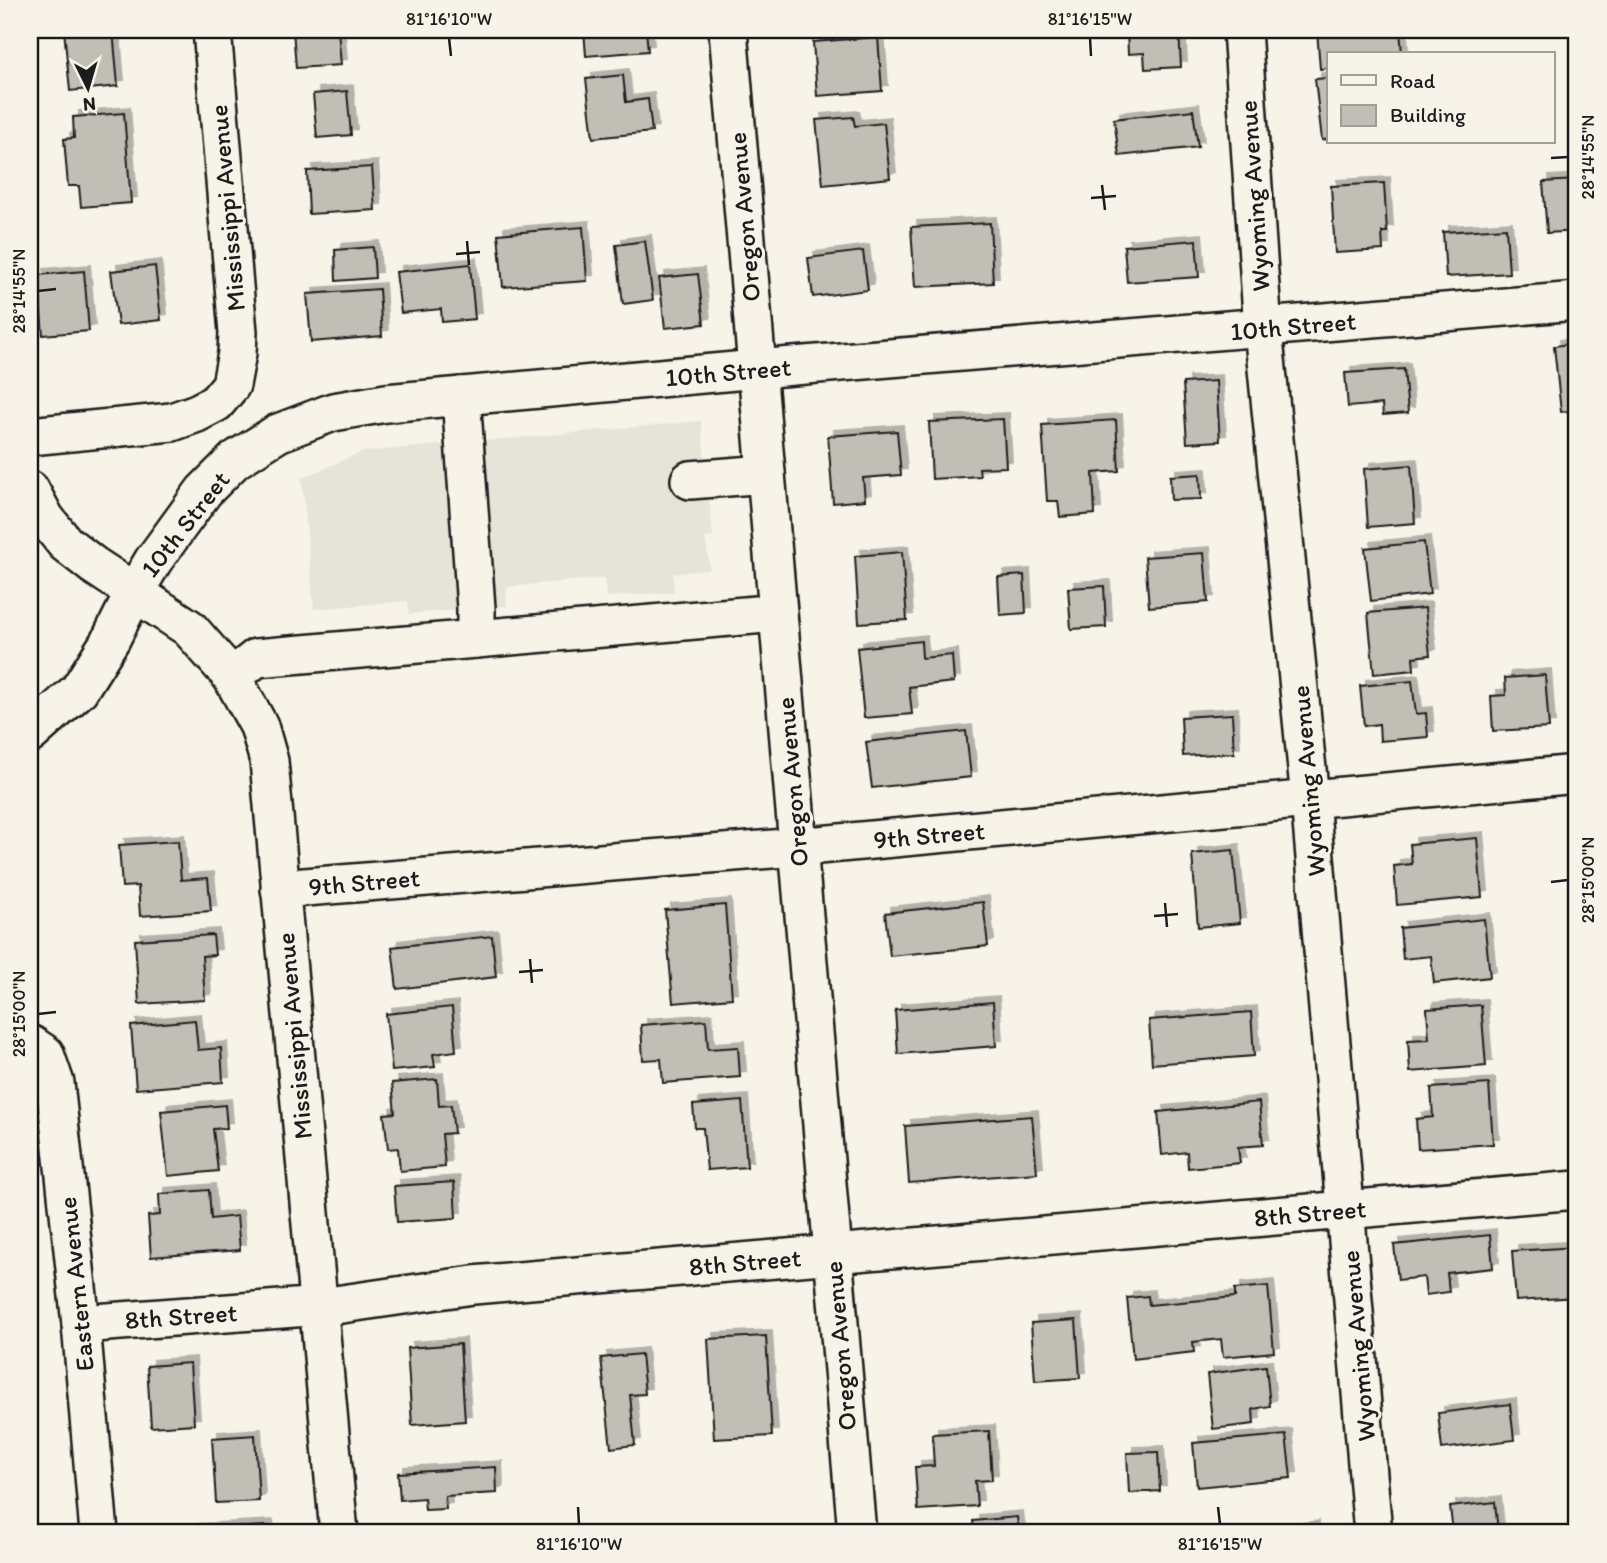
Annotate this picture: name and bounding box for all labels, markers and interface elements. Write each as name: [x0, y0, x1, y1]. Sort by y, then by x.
text: 81°16'10"W: [406, 8, 492, 30]
text: 81°16'15"W: [1048, 8, 1132, 30]
north arrow: [52, 52, 122, 122]
legend: [1327, 52, 1554, 144]
text: Road: [1390, 68, 1436, 93]
text: N: [82, 92, 97, 116]
street label: Wyoming Avenue: [1231, 99, 1277, 293]
text: Building: [1390, 102, 1466, 127]
street label: Mississippi Avenue: [202, 103, 252, 313]
text: 28°14'55"N: [1577, 115, 1599, 199]
street label: Oregon Avenue: [721, 131, 767, 303]
text: 28°14'55"N: [8, 249, 30, 333]
street label: 10th Street: [1229, 305, 1358, 347]
street label: 10th Street: [664, 351, 793, 393]
street label: 10th Street: [134, 464, 237, 584]
street label: Wyoming Avenue: [1284, 684, 1332, 878]
street label: Oregon Avenue: [769, 696, 815, 868]
street label: 9th Street: [872, 814, 986, 856]
text: 28°15'00"N: [1577, 837, 1599, 923]
street label: 9th Street: [307, 861, 421, 903]
street label: Mississippi Avenue: [269, 931, 319, 1141]
text: 28°15'00"N: [8, 971, 30, 1057]
street label: 8th Street: [1253, 1192, 1368, 1234]
street label: Eastern Avenue: [51, 1195, 101, 1373]
street label: 8th Street: [688, 1241, 803, 1283]
street label: Wyoming Avenue: [1334, 1249, 1382, 1443]
street label: Oregon Avenue: [817, 1260, 863, 1432]
street label: 8th Street: [124, 1296, 238, 1336]
text: 81°16'10"W: [536, 1533, 622, 1555]
text: 81°16'15"W: [1178, 1533, 1262, 1555]

